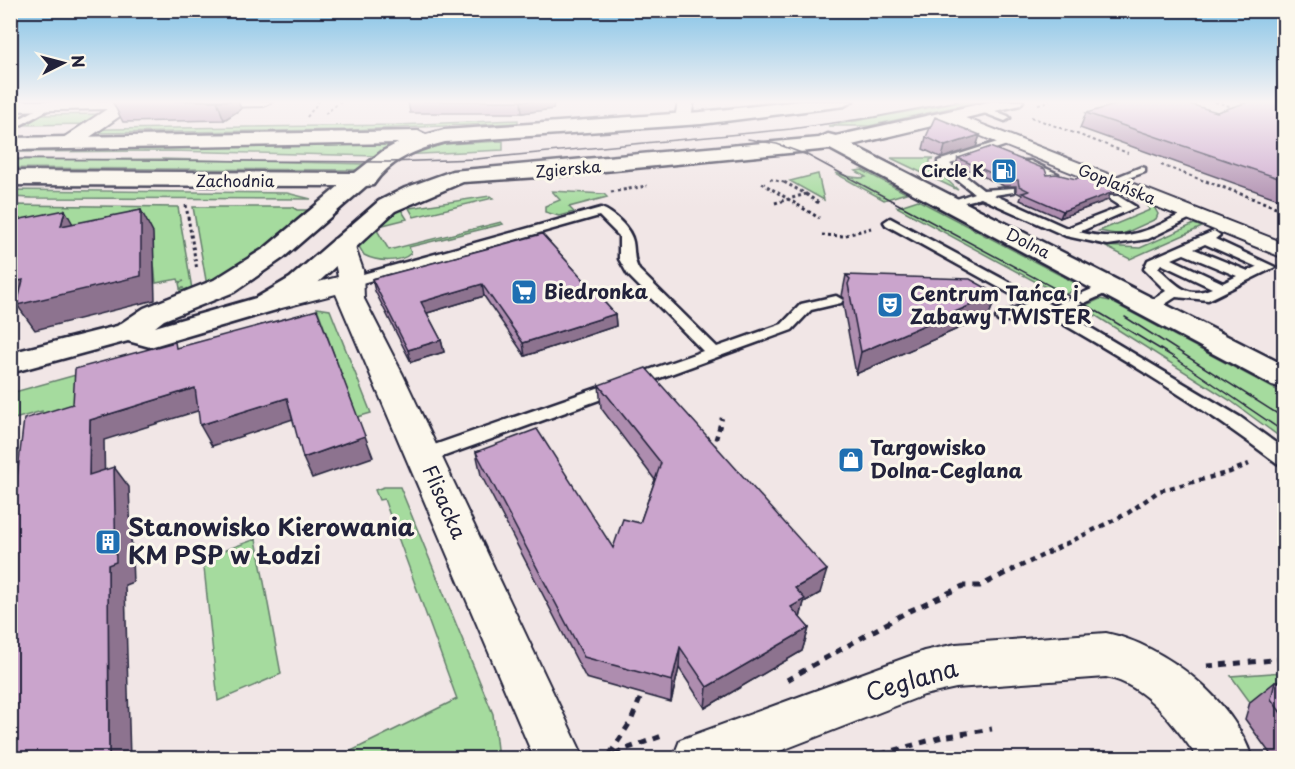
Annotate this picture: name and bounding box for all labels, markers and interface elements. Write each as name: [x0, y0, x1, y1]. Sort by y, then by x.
north arrow: [33, 33, 93, 93]
text: N: [66, 54, 92, 69]
street label: Zgierska: [534, 153, 602, 183]
fuel station icon: Circle K: [989, 156, 1019, 186]
street label: Goplańska: [1075, 157, 1160, 210]
place label: Circle K: [921, 158, 984, 182]
street label: Zachodnia: [195, 168, 275, 192]
street label: Dolna: [1002, 221, 1055, 263]
place label: Biedronka: [544, 276, 648, 306]
supermarket icon: Biedronka: [509, 277, 539, 307]
place label: Centrum Tańca i Zabawy TWISTER: [910, 278, 1092, 331]
theatre icon: Centrum Tańca i Zabawy TWISTER: [875, 290, 905, 320]
place label: Targowisko Dolna-Ceglana: [870, 432, 1022, 485]
shop icon: Targowisko Dolna-Ceglana: [836, 445, 866, 475]
street label: Flisacka: [415, 460, 475, 544]
place label: Stanowisko Kierowania KM PSP w Łodzi: [128, 508, 414, 572]
building icon: Stanowisko Kierowania KM PSP w Łodzi: [93, 527, 123, 557]
street label: Ceglana: [861, 649, 962, 709]

